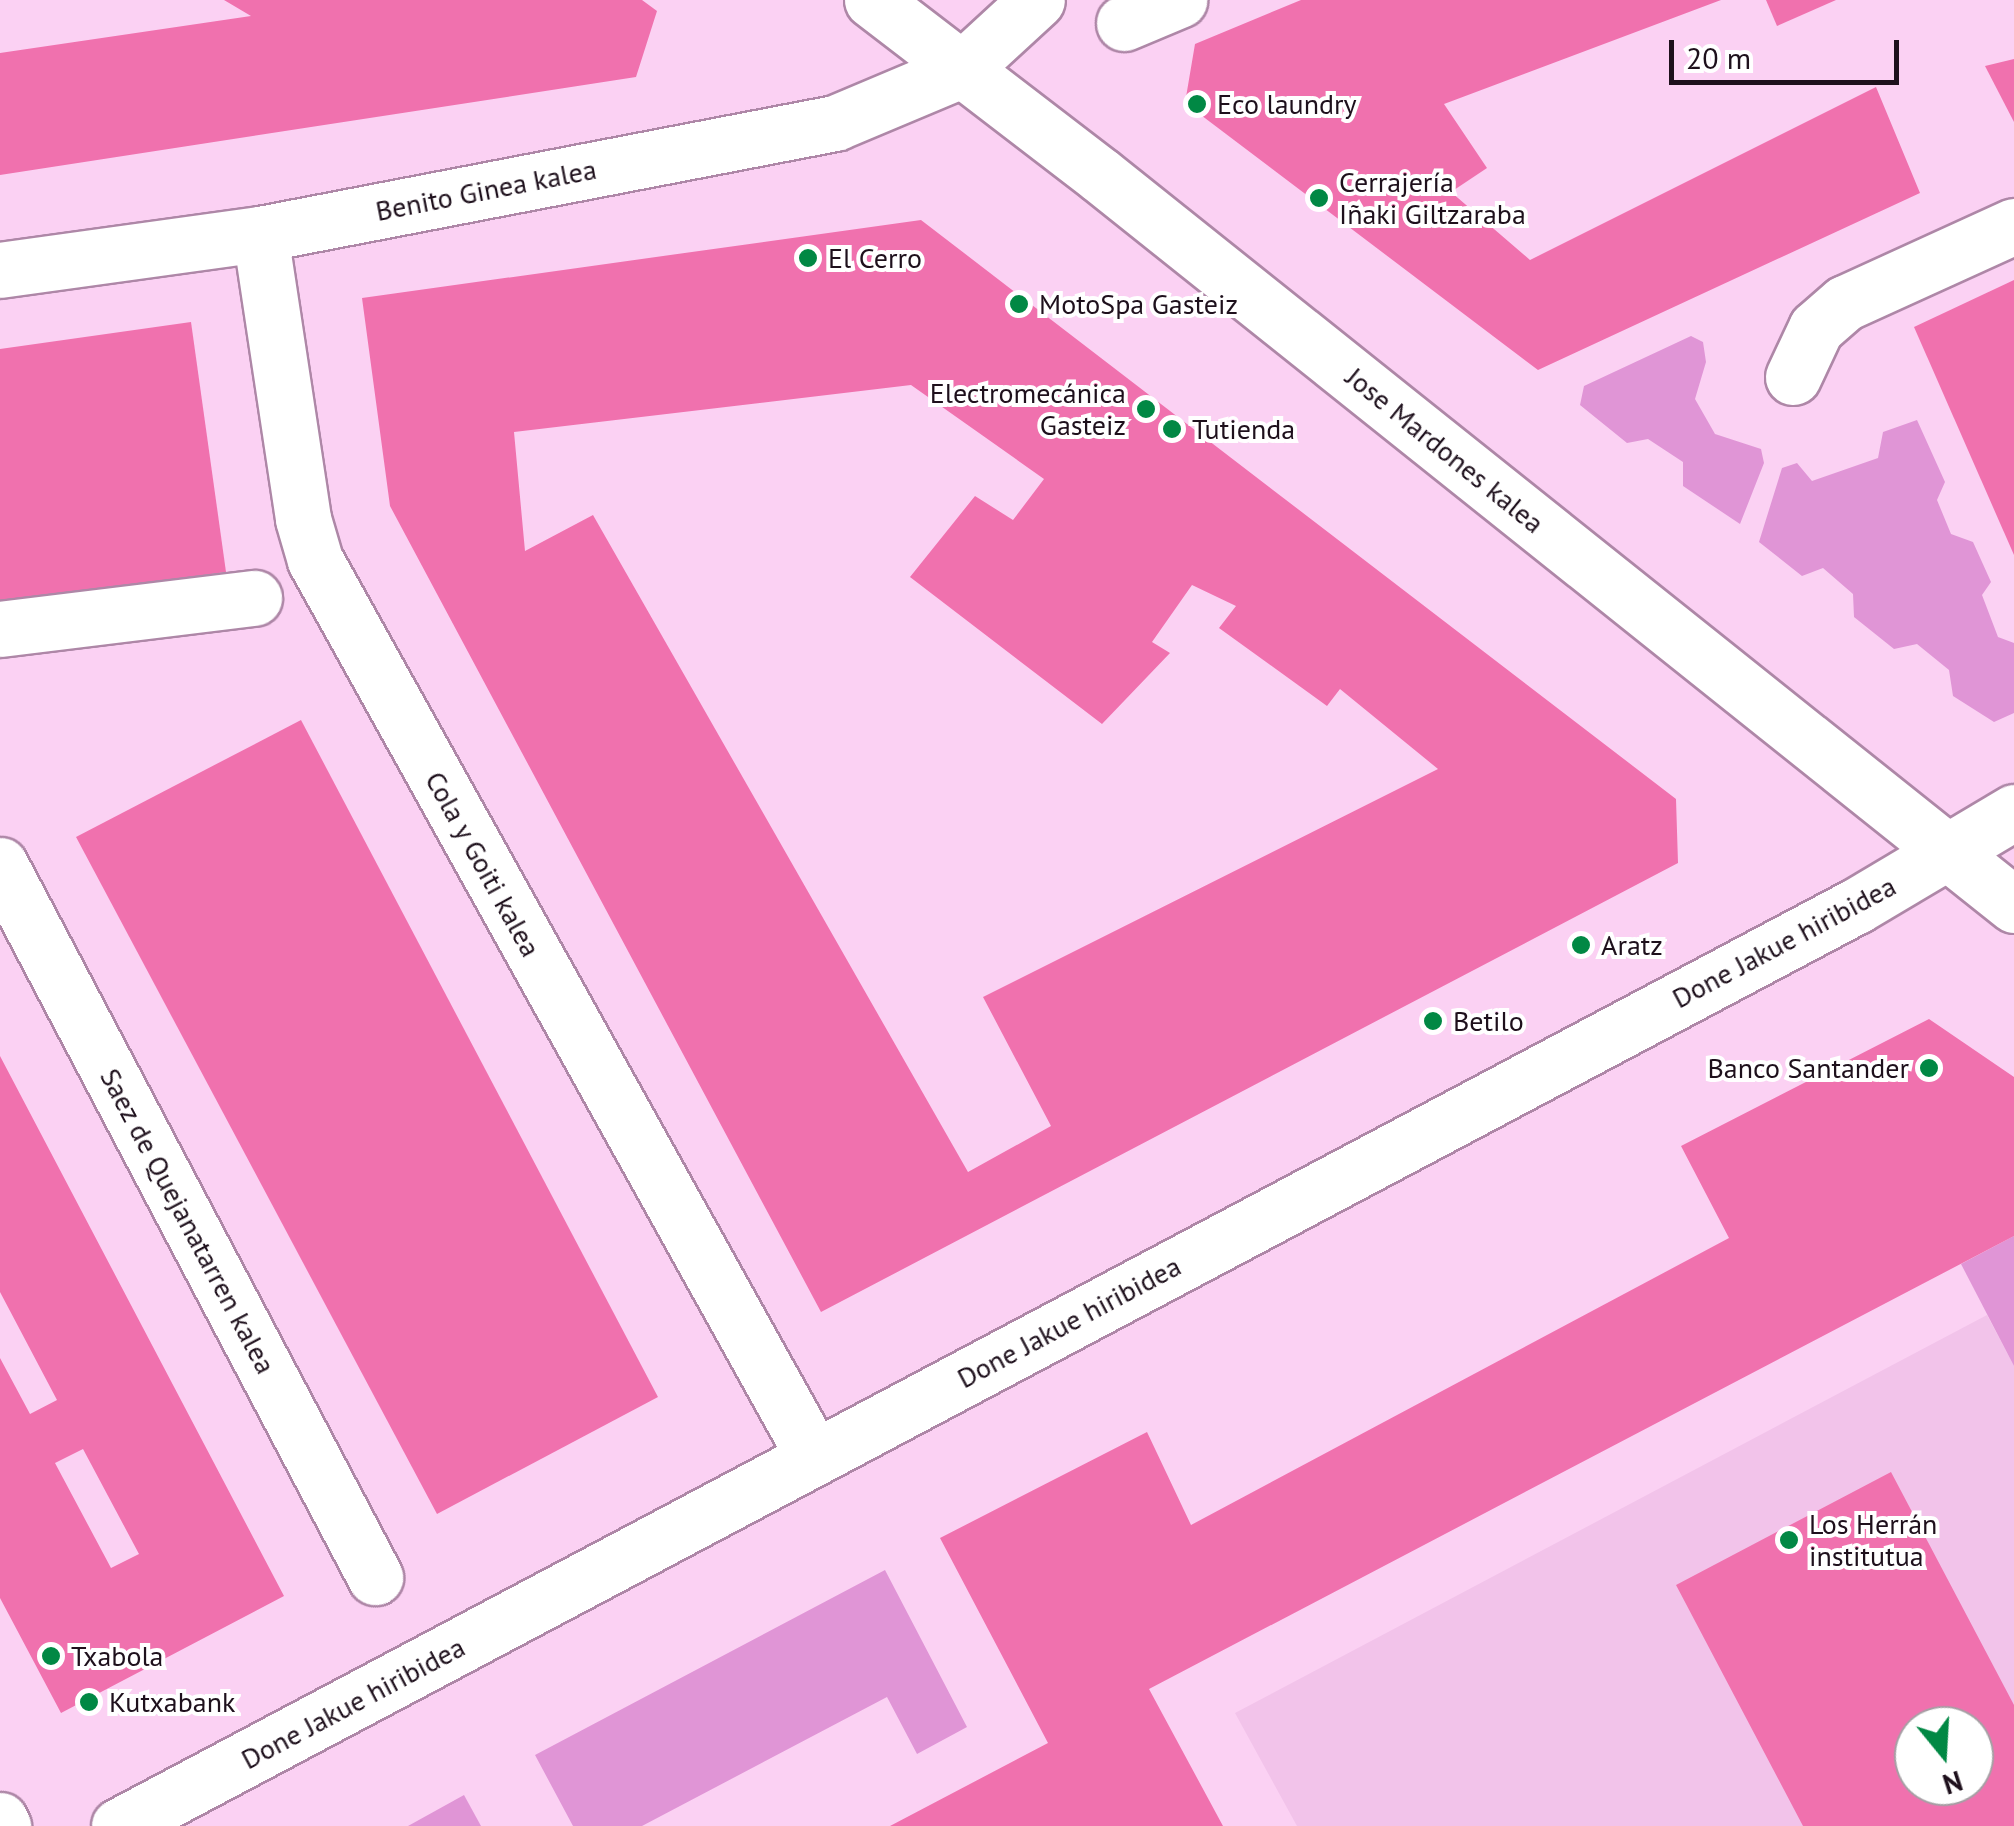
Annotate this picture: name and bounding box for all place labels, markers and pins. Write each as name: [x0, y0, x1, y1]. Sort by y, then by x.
place label: Eco laundry: [1217, 87, 1357, 121]
marker: Eco laundry: [1186, 93, 1208, 115]
place label: Cerrajería Iñaki Giltzaraba: [1339, 165, 1526, 231]
marker: Cerrajería Iñaki Giltzaraba: [1308, 187, 1330, 209]
place label: El Cerro: [828, 241, 922, 275]
marker: El Cerro: [797, 247, 819, 269]
place label: MotoSpa Gasteiz: [1039, 287, 1238, 321]
marker: MotoSpa Gasteiz: [1008, 293, 1030, 315]
place label: Electromecánica Gasteiz: [930, 376, 1126, 442]
marker: Electromecánica Gasteiz: [1135, 398, 1157, 420]
place label: Tutienda: [1192, 412, 1295, 446]
marker: Tutienda: [1161, 418, 1183, 440]
place label: Aratz: [1601, 928, 1663, 962]
marker: Aratz: [1570, 934, 1592, 956]
place label: Betilo: [1453, 1004, 1524, 1038]
marker: Betilo: [1422, 1010, 1444, 1032]
place label: Banco Santander: [1707, 1051, 1909, 1085]
marker: Banco Santander: [1918, 1057, 1940, 1079]
place label: Los Herrán institutua: [1809, 1507, 1937, 1573]
marker: Los Herrán institutua: [1778, 1529, 1800, 1551]
place label: Txabola: [71, 1639, 163, 1673]
marker: Txabola: [40, 1645, 62, 1667]
place label: Kutxabank: [109, 1685, 235, 1719]
marker: Kutxabank: [78, 1691, 100, 1713]

